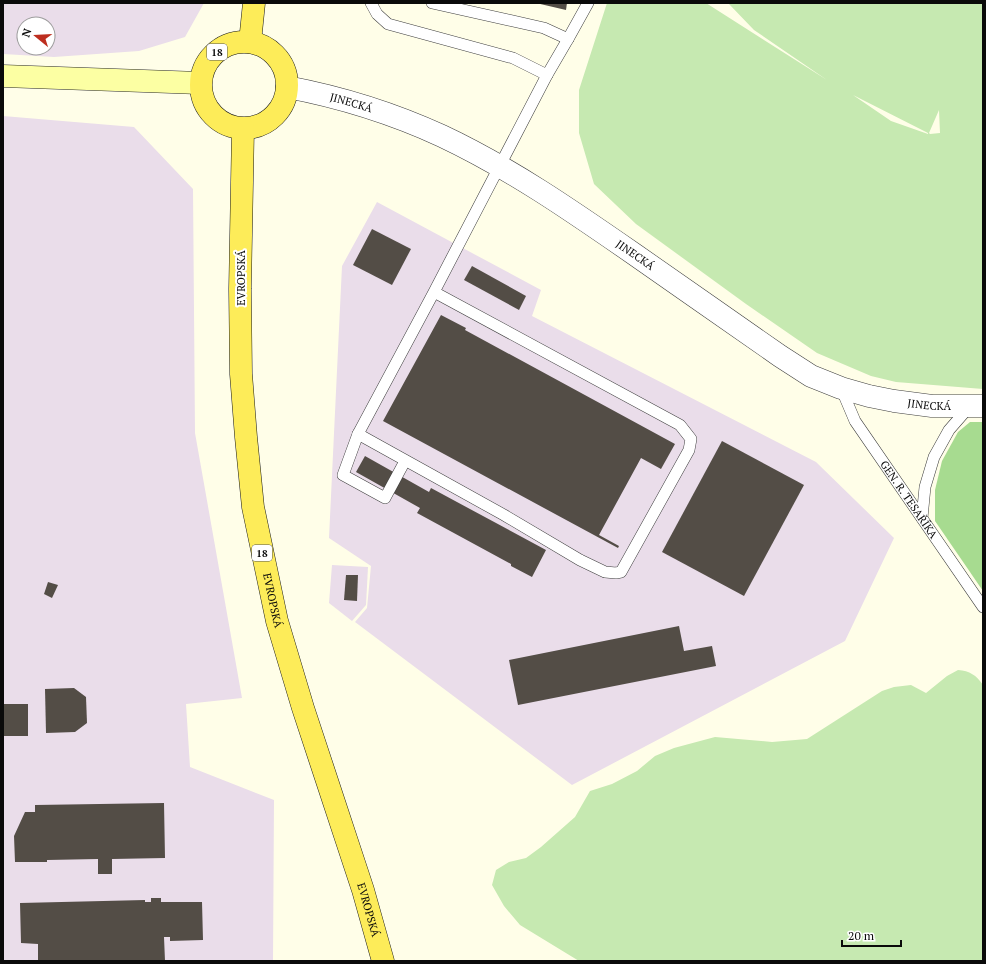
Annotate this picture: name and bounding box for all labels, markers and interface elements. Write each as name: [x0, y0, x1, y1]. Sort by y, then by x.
north arrow: [16, 16, 56, 56]
text: N: [19, 26, 35, 39]
road number: 18: [207, 44, 227, 60]
street label: JINECKÁ: [328, 90, 375, 115]
street label: JINECKÁ: [613, 237, 658, 273]
street label: EVROPSKÁ: [234, 250, 248, 306]
street label: JINECKÁ: [907, 396, 951, 413]
street label: GEN. R. TESAŘÍKA: [877, 458, 941, 541]
road number: 18: [252, 545, 272, 561]
street label: EVROPSKÁ: [260, 572, 286, 630]
street label: EVROPSKÁ: [354, 881, 383, 939]
scale bar: [842, 922, 901, 948]
text: 20 m: [848, 928, 875, 943]

